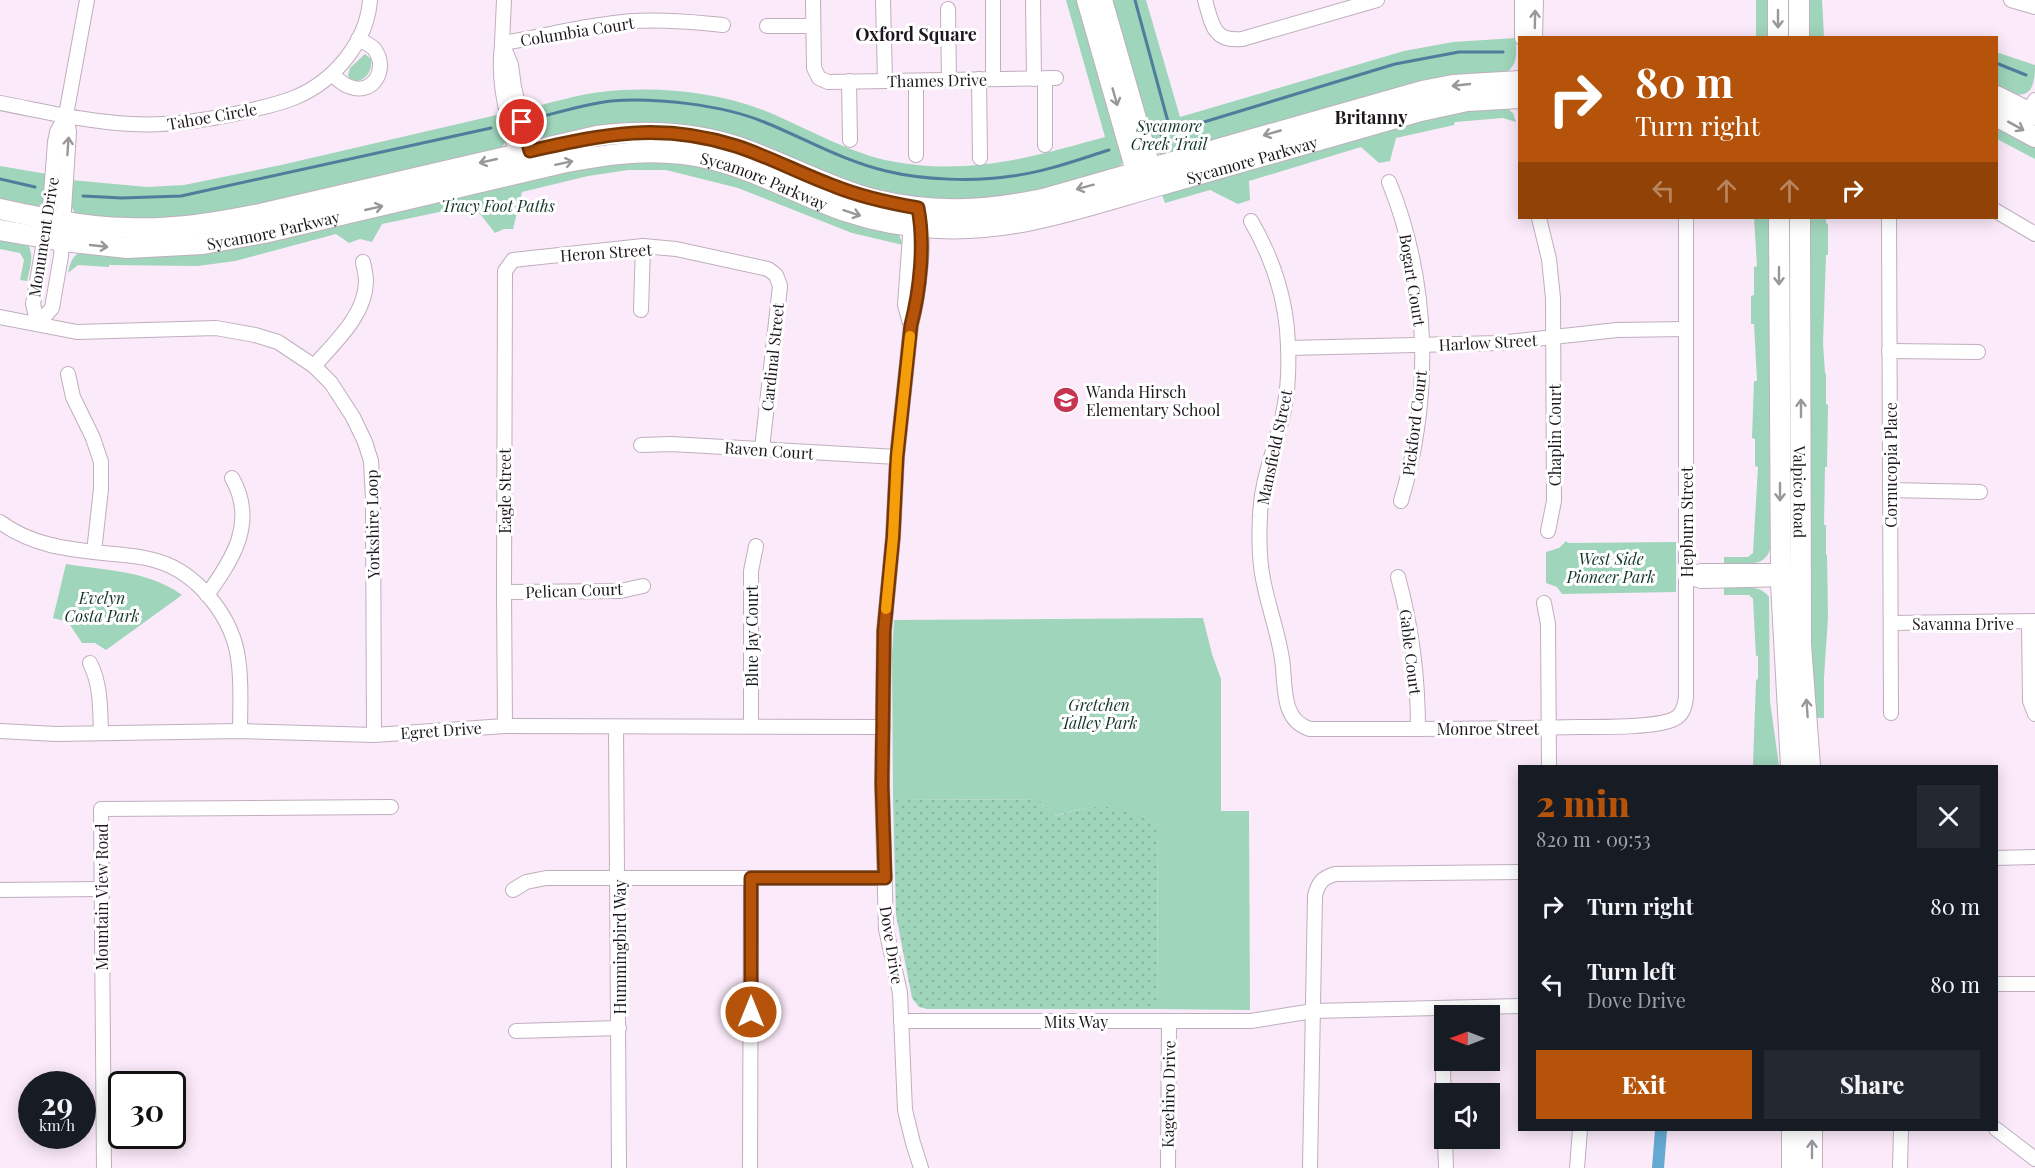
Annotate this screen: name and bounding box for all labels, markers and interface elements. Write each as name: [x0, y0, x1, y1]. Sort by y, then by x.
one-way arrow: [1772, 8, 1784, 28]
one-way arrow: [1530, 9, 1541, 29]
street label: Columbia Court: [519, 12, 636, 50]
district label: Oxford Square: [855, 22, 977, 46]
text: 80 m: [1635, 53, 1733, 109]
icon: right: [1536, 60, 1614, 138]
street label: Thames Drive: [887, 69, 987, 91]
one-way arrow: [1452, 79, 1472, 90]
one-way arrow: [1110, 87, 1121, 106]
pin: [496, 96, 547, 147]
street label: Tahoe Circle: [165, 98, 259, 134]
icon: arrive: [505, 105, 538, 138]
district label: Britanny: [1334, 105, 1408, 129]
text: Turn right: [1635, 107, 1760, 143]
park label: Sycamore Creek Trail: [1131, 115, 1208, 154]
one-way arrow: [2007, 120, 2024, 132]
one-way arrow: [1263, 128, 1282, 139]
street label: Sycamore Parkway: [1184, 131, 1320, 188]
one-way arrow: [63, 136, 74, 156]
street label: Sycamore Parkway: [699, 147, 831, 214]
one-way arrow: [479, 155, 498, 167]
one-way arrow: [554, 156, 573, 168]
icon: left: [1647, 174, 1680, 207]
icon: ahead: [1710, 174, 1743, 207]
icon: ahead: [1773, 174, 1806, 207]
icon: right: [1836, 174, 1869, 207]
street label: Monument Drive: [23, 175, 63, 299]
one-way arrow: [1076, 182, 1095, 193]
park label: Tracy Foot Paths: [441, 195, 555, 216]
one-way arrow: [364, 201, 383, 213]
street label: Sycamore Parkway: [205, 205, 342, 254]
one-way arrow: [842, 208, 861, 219]
street label: Bogart Court: [1395, 232, 1431, 328]
street label: Heron Street: [559, 238, 653, 266]
one-way arrow: [89, 241, 109, 252]
one-way arrow: [1773, 265, 1785, 285]
street label: Cardinal Street: [756, 301, 788, 412]
street label: Harlow Street: [1438, 329, 1538, 355]
street label: Pickford Court: [1397, 369, 1431, 477]
place label: Wanda Hirsch Elementary School: [1085, 381, 1221, 420]
street label: Chaplin Court: [1544, 383, 1565, 486]
school or university icon: Wanda Hirsch Elementary School: [1051, 385, 1081, 415]
street label: Mansfield Street: [1252, 387, 1297, 507]
one-way arrow: [1795, 399, 1807, 419]
street label: Cornucopia Place: [1880, 402, 1901, 528]
street label: Raven Court: [724, 436, 815, 464]
street label: Valpico Road: [1790, 445, 1811, 538]
street label: Eagle Street: [494, 448, 515, 534]
street label: Hepburn Street: [1676, 466, 1697, 578]
street label: Yorkshire Loop: [361, 469, 383, 580]
one-way arrow: [1774, 481, 1786, 501]
park label: West Side Pioneer Park: [1566, 548, 1655, 587]
street label: Pelican Court: [525, 578, 624, 602]
street label: Blue Jay Court: [741, 585, 762, 687]
park label: Evelyn Costa Park: [64, 587, 140, 626]
street label: Gable Court: [1395, 608, 1427, 696]
street label: Savanna Drive: [1912, 613, 2014, 634]
park label: Gretchen Talley Park: [1060, 694, 1138, 733]
one-way arrow: [1801, 699, 1812, 719]
street label: Egret Drive: [400, 717, 482, 743]
street label: Monroe Street: [1437, 718, 1540, 739]
text: 2 min: [1536, 778, 1630, 826]
button: close: [1917, 785, 1980, 848]
street label: Mountain View Road: [91, 823, 112, 971]
text: 820 m · 09:53: [1536, 825, 1651, 852]
street label: Hummingbird Way: [609, 879, 630, 1015]
icon: right: [1536, 890, 1569, 923]
text: Turn right: [1587, 891, 1693, 921]
text: 80 m: [1930, 891, 1980, 921]
street label: Dove Drive: [875, 904, 909, 986]
text: Turn left: [1587, 956, 1676, 986]
icon: left: [1536, 968, 1569, 1001]
text: 80 m: [1930, 969, 1980, 999]
position arrow: [719, 980, 783, 1044]
text: Dove Drive: [1587, 986, 1686, 1013]
north arrow: [1434, 1005, 1500, 1071]
map controls: [1434, 1005, 1500, 1149]
street label: Mits Way: [1044, 1011, 1108, 1032]
street label: Kagehiro Drive: [1157, 1040, 1179, 1148]
button: Exit: [1536, 1050, 1752, 1119]
button: Share: [1764, 1050, 1980, 1119]
speed limit sign: 30: [108, 1071, 186, 1149]
text: 29: [41, 1083, 73, 1123]
button: sound: [1434, 1083, 1500, 1149]
text: km/h: [39, 1115, 75, 1135]
one-way arrow: [1806, 1139, 1818, 1159]

